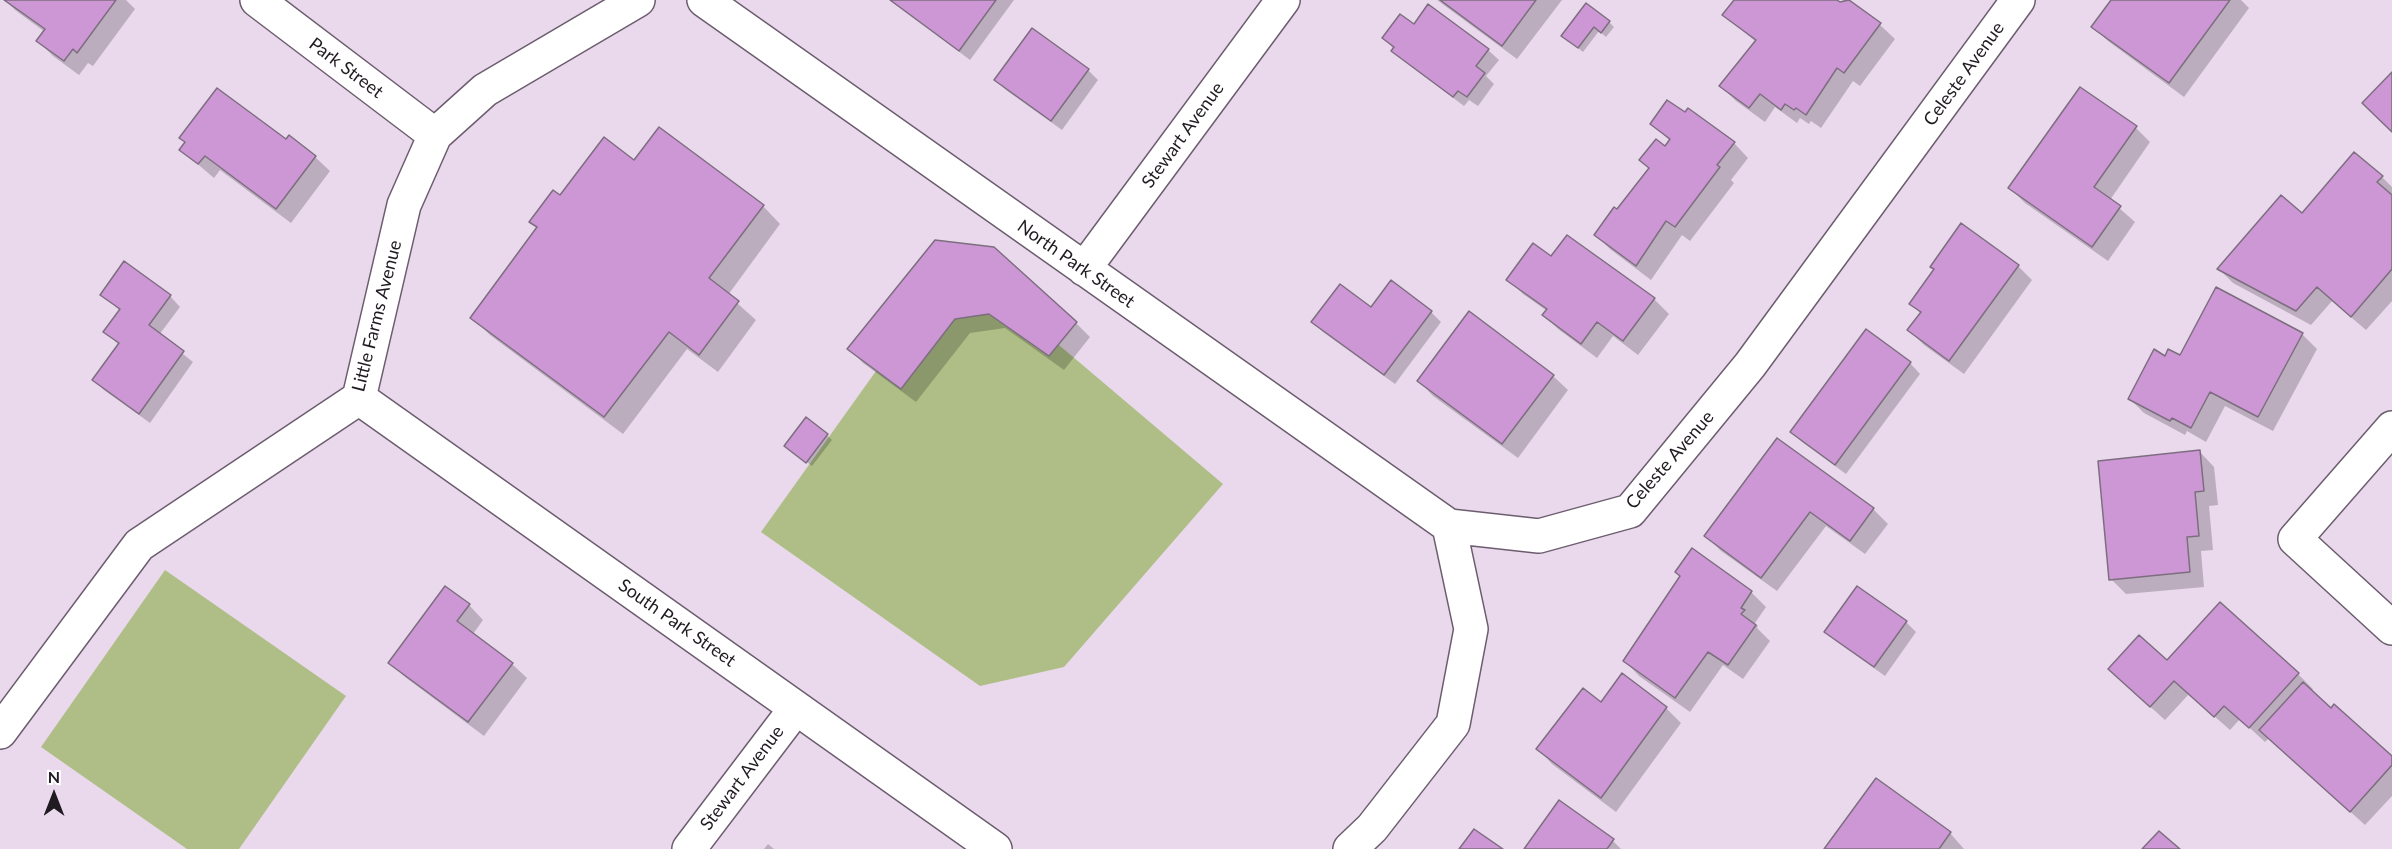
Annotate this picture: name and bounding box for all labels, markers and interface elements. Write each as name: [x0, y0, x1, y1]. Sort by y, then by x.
street label: Celeste Avenue: [1919, 18, 2009, 130]
street label: Park Street: [305, 33, 387, 103]
street label: Stewart Avenue: [1137, 78, 1229, 192]
street label: North Park Street: [1013, 215, 1139, 313]
street label: Little Farms Avenue: [348, 238, 406, 394]
street label: Celeste Avenue: [1622, 406, 1718, 514]
street label: South Park Street: [614, 575, 740, 671]
street label: Stewart Avenue: [696, 721, 788, 835]
north arrow: [24, 765, 84, 825]
text: N: [48, 767, 60, 786]

